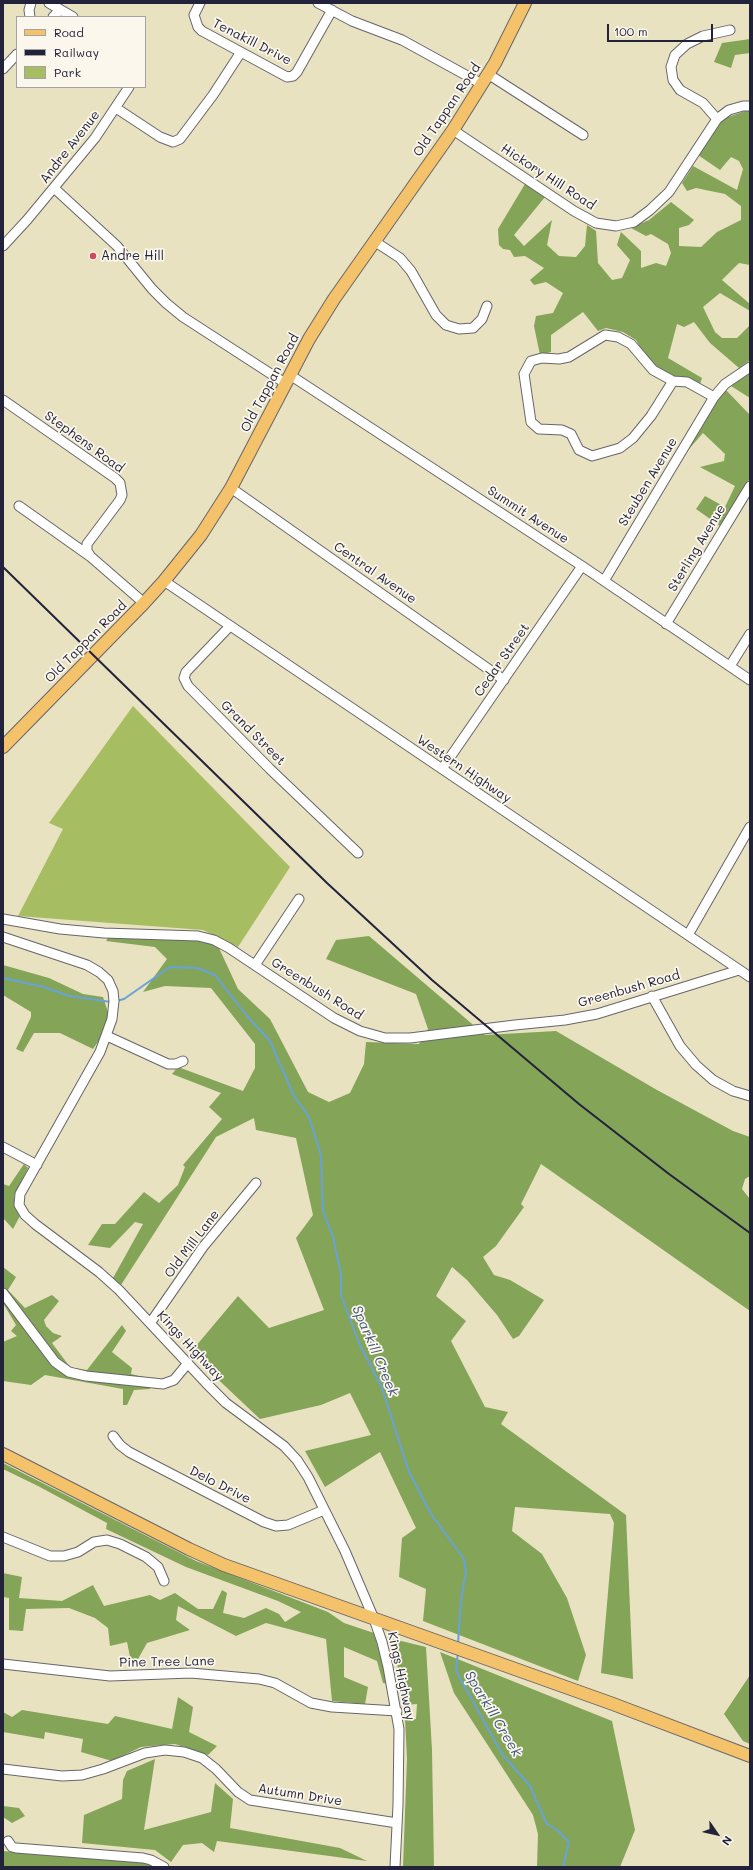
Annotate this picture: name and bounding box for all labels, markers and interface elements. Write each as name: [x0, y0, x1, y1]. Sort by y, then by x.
street label: Tenakill Drive: [210, 15, 294, 69]
legend: [16, 16, 146, 88]
scale bar: [609, 16, 715, 42]
text: 100 m: [614, 23, 648, 39]
text: Road: [54, 24, 84, 40]
text: Railway: [54, 44, 99, 60]
street label: Old Tappan Road: [410, 60, 484, 160]
text: Park: [54, 64, 81, 80]
street label: Andre Avenue: [37, 107, 103, 187]
street label: Hickory Hill Road: [498, 141, 598, 213]
place label: Andre Hill: [101, 248, 164, 264]
marker: Andre Hill: [88, 251, 98, 261]
street label: Old Tappan Road: [237, 331, 303, 435]
street label: Stephens Road: [41, 408, 127, 476]
street label: Steuben Avenue: [615, 435, 681, 529]
street label: Summit Avenue: [484, 483, 572, 547]
street label: Sterling Avenue: [665, 502, 729, 594]
street label: Central Avenue: [331, 539, 419, 607]
street label: Old Tappan Road: [42, 598, 130, 686]
street label: Cedar Street: [471, 620, 533, 700]
street label: Grand Street: [217, 697, 289, 769]
street label: Western Highway: [414, 732, 514, 806]
street label: Greenbush Road: [268, 955, 366, 1023]
street label: Greenbush Road: [576, 967, 682, 1011]
street label: Old Mill Lane: [161, 1207, 223, 1281]
water label: Sparkill Creek: [348, 1303, 402, 1399]
street label: Kings Highway: [154, 1308, 226, 1384]
street label: Delo Drive: [187, 1463, 253, 1507]
street label: Kings Highway: [384, 1630, 418, 1722]
street label: Pine Tree Lane: [119, 1653, 215, 1671]
water label: Sparkill Creek: [461, 1668, 525, 1760]
street label: Autumn Drive: [257, 1781, 343, 1809]
north arrow: [697, 1814, 737, 1854]
text: N: [719, 1833, 736, 1849]

